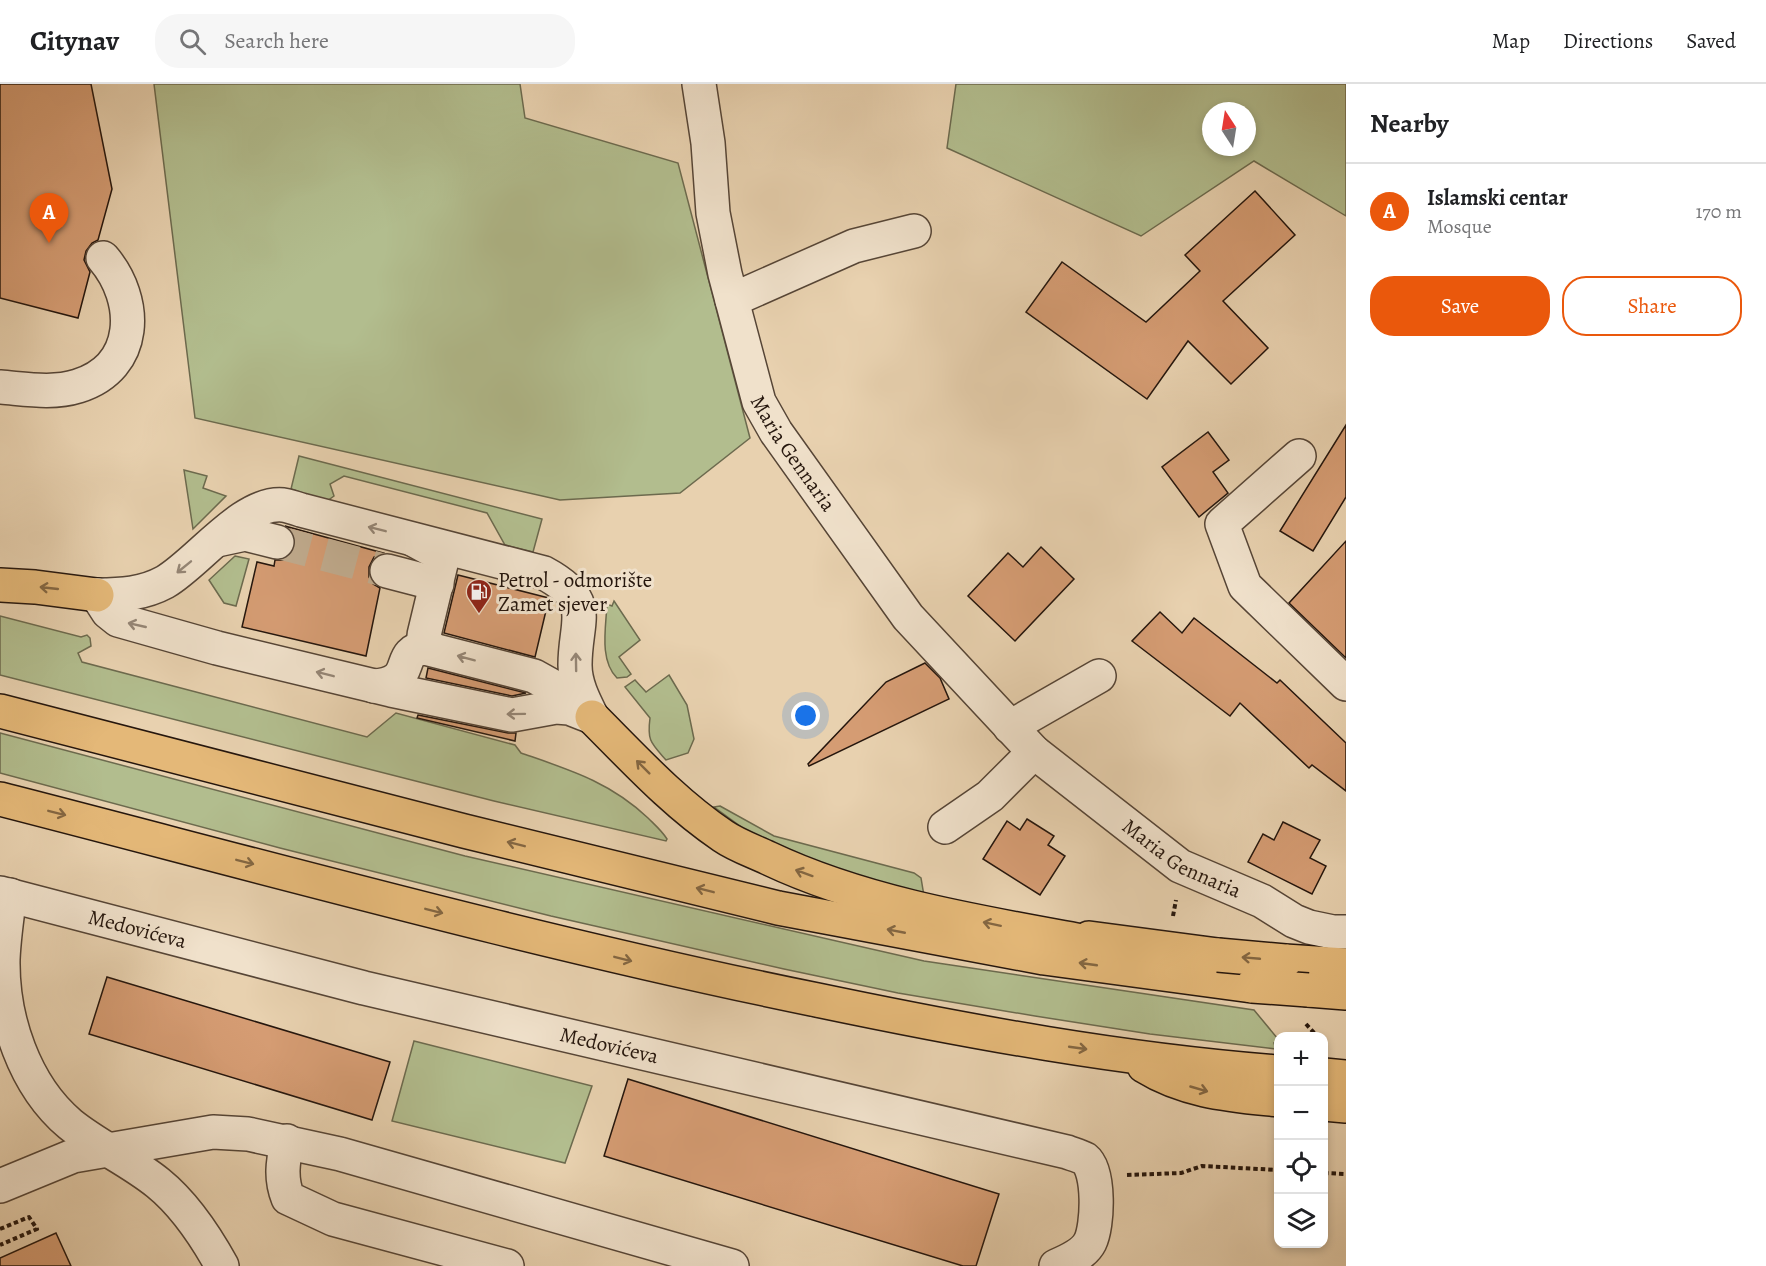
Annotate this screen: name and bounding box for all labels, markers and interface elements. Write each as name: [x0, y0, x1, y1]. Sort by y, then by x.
search box: [155, 14, 575, 68]
text: Citynav: [30, 22, 119, 60]
icon: search: [176, 25, 209, 58]
text: Search here: [224, 26, 329, 56]
text: Map: [1492, 27, 1530, 55]
text: Directions: [1563, 27, 1653, 55]
text: Saved: [1686, 27, 1736, 55]
north arrow: [1202, 102, 1256, 156]
text: Nearby: [1370, 106, 1449, 141]
text: Islamski centar: [1427, 183, 1568, 213]
pin: A: [29, 194, 68, 243]
text: A: [1383, 198, 1396, 225]
text: 170 m: [1696, 198, 1742, 225]
text: Mosque: [1427, 213, 1492, 240]
button: Save: [1370, 276, 1550, 336]
button: Share: [1562, 276, 1742, 336]
street label: Maria Gennaria: [744, 390, 842, 517]
one-way arrow: [368, 523, 387, 535]
one-way arrow: [176, 561, 192, 574]
place label: Petrol - odmorište Zamet sjever: [498, 566, 652, 618]
fuel station icon: Petrol - odmorište Zamet sjever: [464, 577, 494, 615]
one-way arrow: [39, 582, 59, 593]
one-way arrow: [128, 618, 147, 630]
one-way arrow: [457, 651, 476, 663]
one-way arrow: [570, 653, 582, 673]
one-way arrow: [316, 668, 335, 680]
your location: [791, 701, 820, 730]
one-way arrow: [506, 708, 526, 720]
one-way arrow: [635, 760, 650, 775]
one-way arrow: [47, 808, 66, 820]
street label: Maria Gennaria: [1117, 812, 1246, 905]
one-way arrow: [506, 837, 525, 849]
one-way arrow: [236, 856, 255, 868]
one-way arrow: [795, 867, 814, 878]
one-way arrow: [696, 884, 715, 896]
street label: Medovićeva: [85, 903, 190, 955]
one-way arrow: [424, 905, 443, 917]
one-way arrow: [982, 918, 1002, 929]
one-way arrow: [886, 925, 906, 936]
one-way arrow: [1242, 952, 1262, 963]
one-way arrow: [613, 953, 632, 965]
one-way arrow: [1078, 958, 1098, 969]
street label: Medovićeva: [557, 1020, 661, 1070]
map controls: [1274, 1032, 1328, 1248]
button: +: [1274, 1032, 1328, 1086]
one-way arrow: [1067, 1042, 1087, 1053]
one-way arrow: [1189, 1084, 1208, 1096]
button: −: [1274, 1086, 1328, 1140]
button: locate: [1274, 1140, 1328, 1194]
button: layers: [1274, 1194, 1328, 1248]

